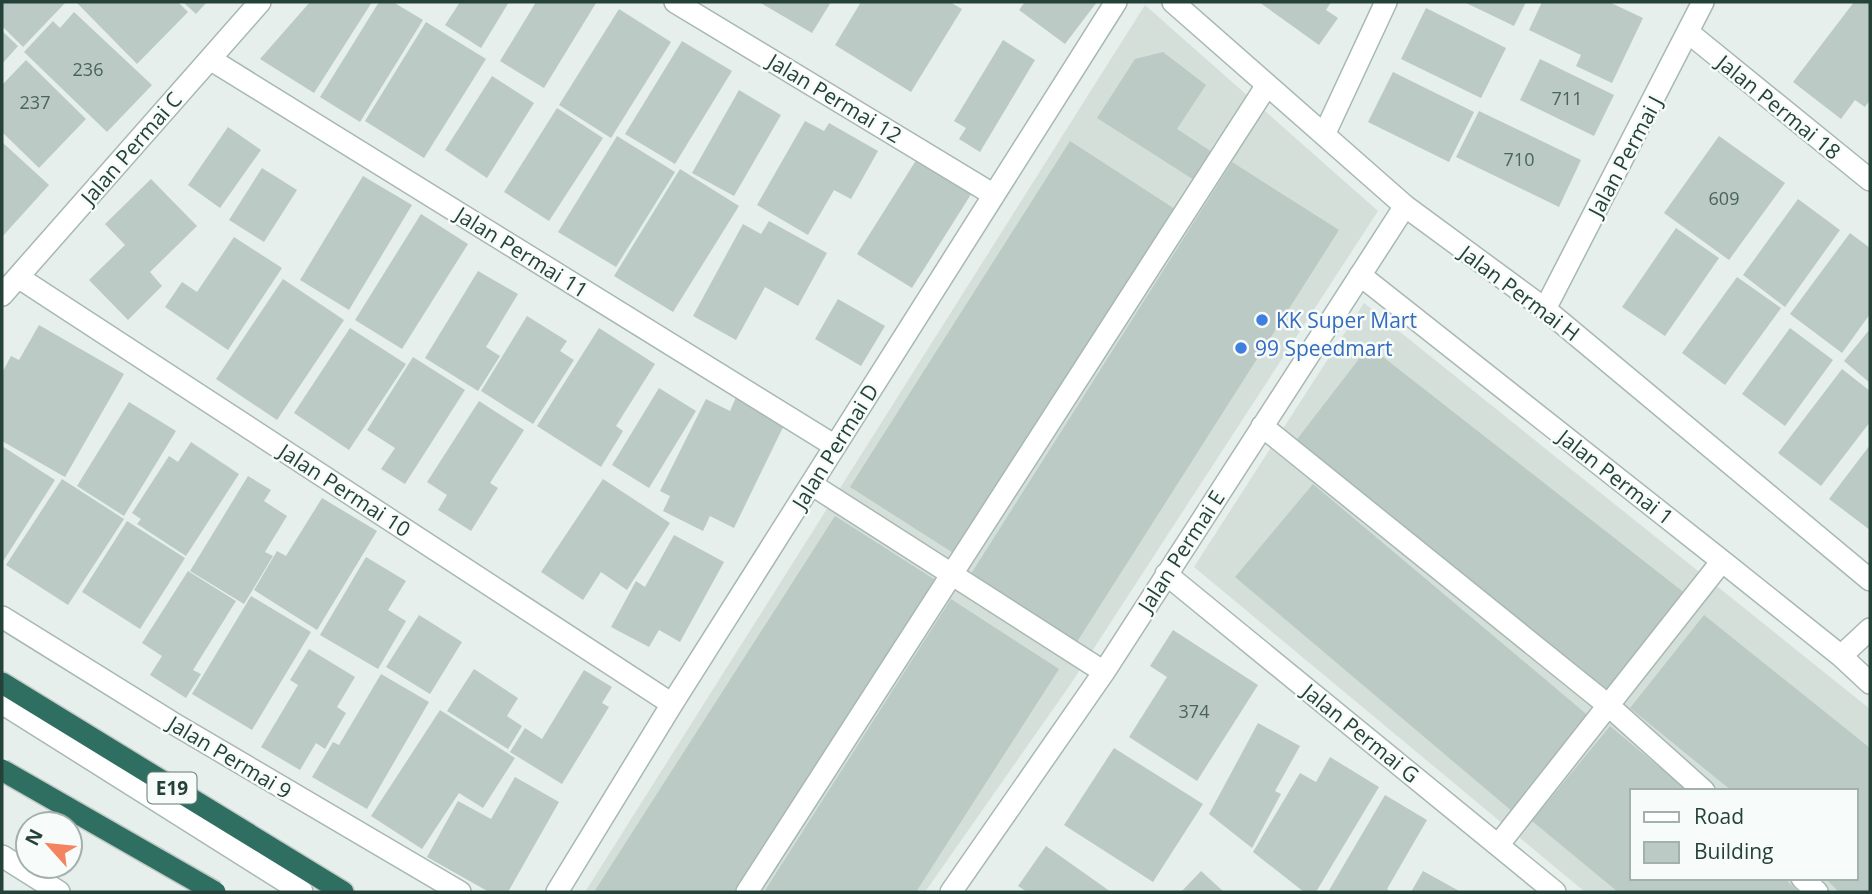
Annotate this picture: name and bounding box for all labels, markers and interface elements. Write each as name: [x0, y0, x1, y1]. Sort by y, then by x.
street label: Jalan Permai 12: [761, 46, 907, 149]
street label: Jalan Permai 18: [1710, 47, 1847, 166]
house number: 236: [73, 57, 103, 81]
street label: Jalan Permai C: [73, 86, 188, 212]
house number: 711: [1552, 86, 1582, 110]
house number: 237: [20, 90, 50, 114]
street label: Jalan Permai J: [1580, 91, 1669, 223]
house number: 710: [1504, 147, 1534, 171]
house number: 609: [1709, 186, 1739, 210]
street label: Jalan Permai 11: [449, 199, 594, 304]
street label: Jalan Permai H: [1453, 238, 1586, 347]
place label: KK Super Mart: [1276, 306, 1417, 334]
marker: KK Super Mart: [1254, 312, 1270, 328]
place label: 99 Speedmart: [1255, 334, 1392, 362]
marker: 99 Speedmart: [1233, 340, 1249, 356]
street label: Jalan Permai D: [784, 378, 885, 516]
street label: Jalan Permai 1: [1551, 422, 1680, 531]
street label: Jalan Permai 10: [272, 436, 416, 543]
street label: Jalan Permai E: [1130, 485, 1231, 619]
street label: Jalan Permai G: [1295, 676, 1425, 789]
house number: 374: [1179, 699, 1209, 723]
street label: Jalan Permai 9: [161, 708, 297, 805]
road number: E19: [148, 772, 196, 804]
legend: [1630, 789, 1858, 880]
text: Road: [1694, 802, 1744, 830]
north arrow: [14, 810, 84, 880]
text: N: [19, 824, 49, 850]
text: Building: [1694, 837, 1773, 865]

